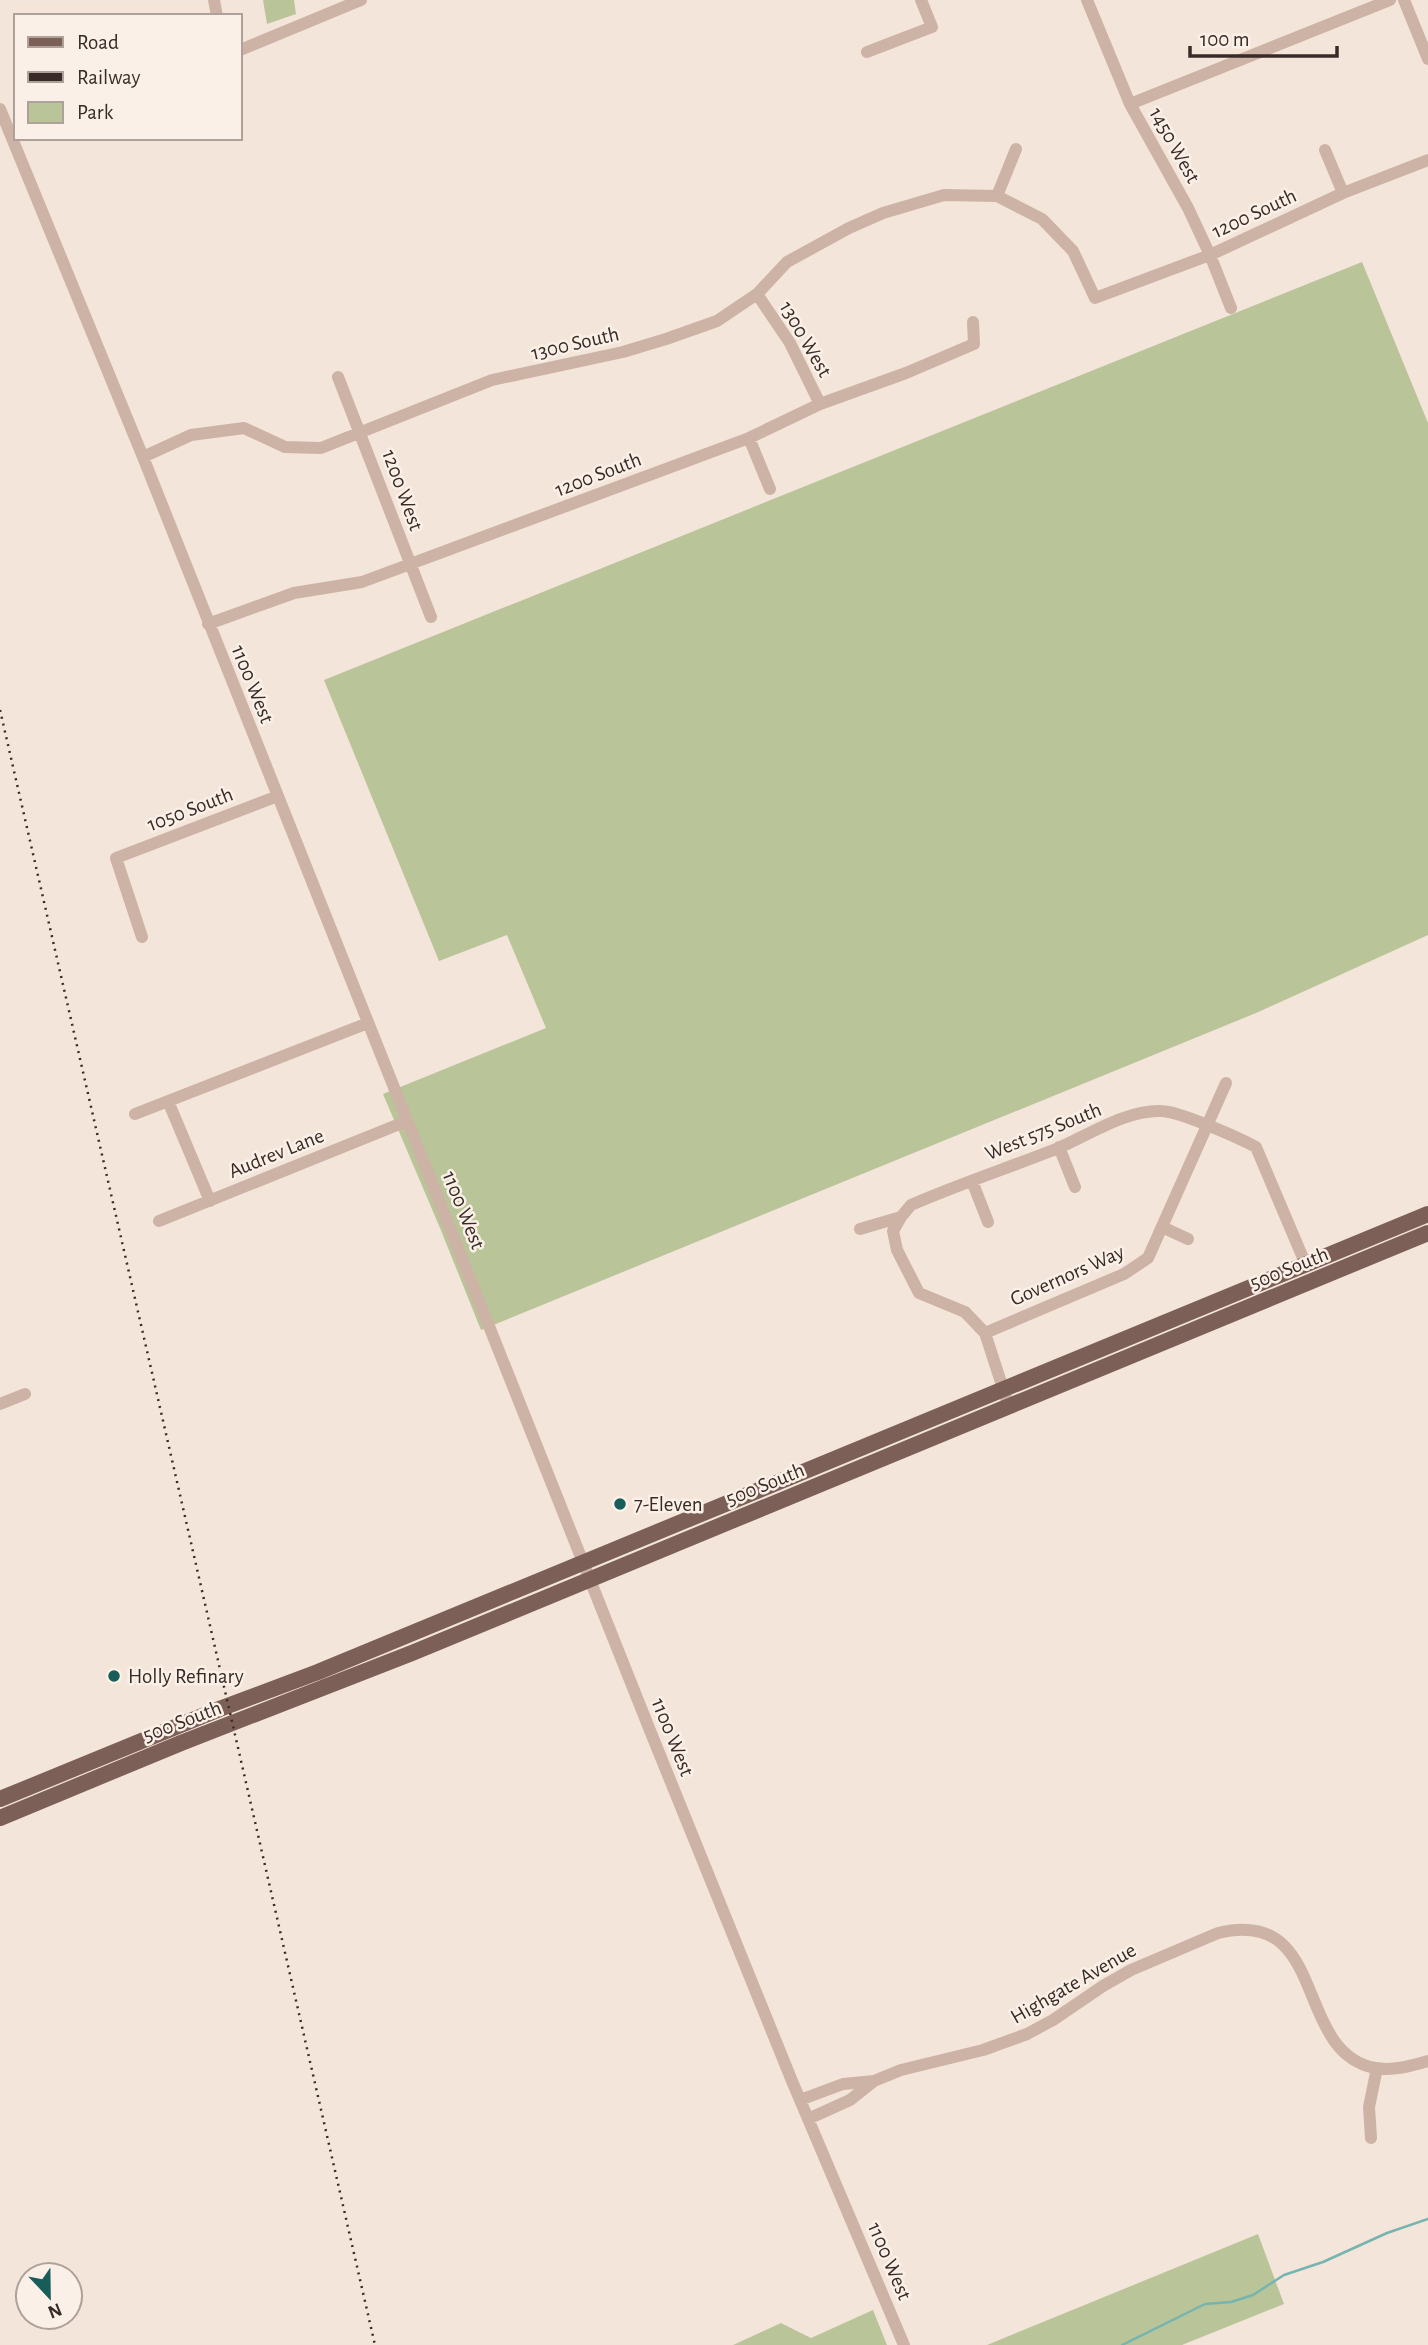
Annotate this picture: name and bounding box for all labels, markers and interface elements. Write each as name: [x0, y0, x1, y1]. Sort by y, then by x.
legend: [14, 14, 242, 140]
scale bar: [1190, 14, 1337, 58]
text: 100 m: [1200, 29, 1250, 50]
text: Road: [77, 32, 119, 53]
text: Railway: [77, 67, 140, 88]
text: Park: [77, 102, 114, 123]
street label: 1450 West: [1145, 104, 1204, 187]
street label: 1200 South: [1209, 185, 1300, 242]
street label: 1300 West: [776, 298, 836, 381]
street label: 1300 South: [529, 323, 621, 364]
street label: 1200 West: [378, 447, 427, 534]
street label: 1200 South: [552, 448, 644, 500]
street label: 1100 West: [227, 642, 278, 726]
street label: 1050 South: [145, 784, 236, 835]
street label: West 575 South: [982, 1099, 1104, 1164]
street label: Audrev Lane: [226, 1125, 327, 1182]
street label: 1100 West: [438, 1168, 489, 1252]
street label: Governors Way: [1007, 1241, 1127, 1310]
street label: 500 South: [1247, 1243, 1331, 1294]
street label: 500 South: [723, 1459, 807, 1510]
place label: 7-Eleven: [634, 1494, 703, 1515]
marker: 7-Eleven: [612, 1496, 628, 1512]
place label: Holly Refinary: [128, 1666, 244, 1687]
marker: Holly Refinary: [106, 1668, 122, 1684]
street label: 1100 West: [647, 1695, 698, 1779]
street label: 500 South: [140, 1697, 224, 1746]
street label: Highgate Avenue: [1007, 1939, 1140, 2028]
street label: 1100 West: [864, 2219, 915, 2303]
north arrow: [14, 2261, 84, 2331]
text: N: [45, 2299, 64, 2322]

